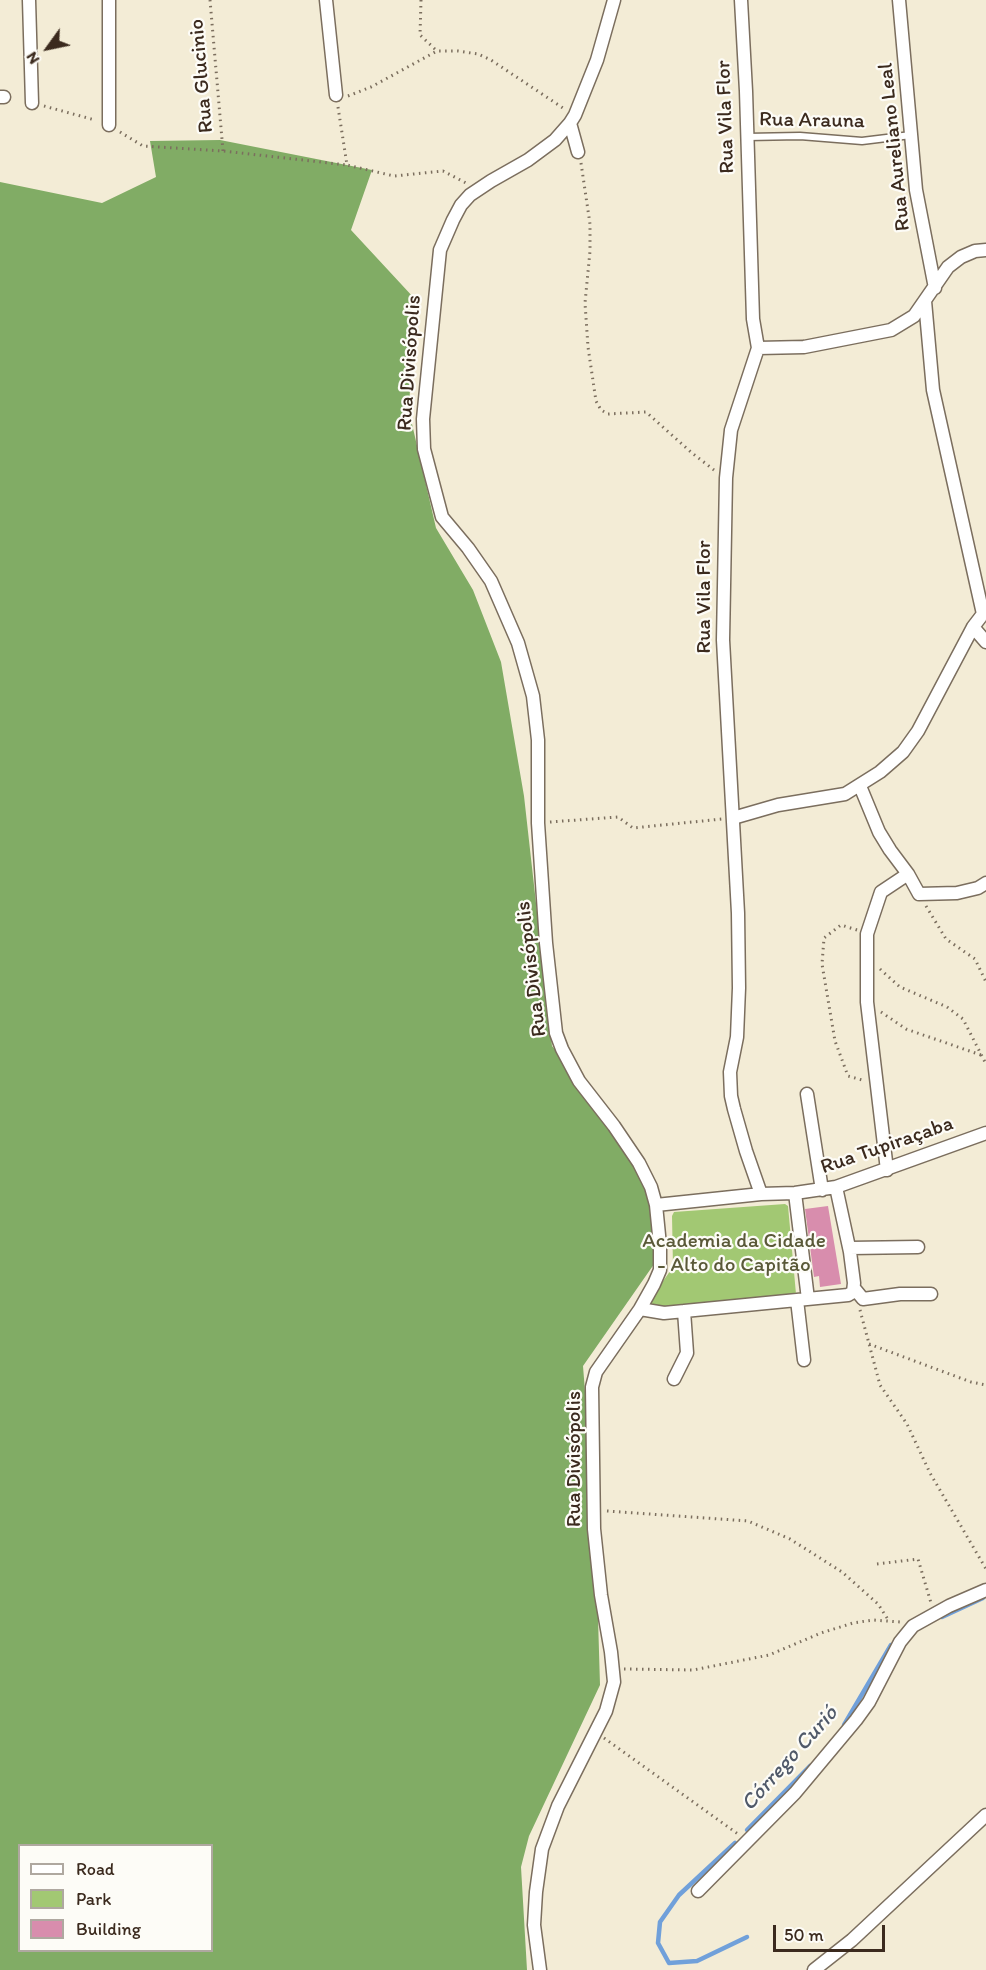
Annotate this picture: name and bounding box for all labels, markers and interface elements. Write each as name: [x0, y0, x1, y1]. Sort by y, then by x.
north arrow: [18, 18, 78, 78]
street label: Rua Glucinio: [184, 18, 220, 134]
text: N: [22, 48, 43, 68]
street label: Rua Vila Flor: [711, 60, 741, 174]
street label: Rua Aureliano Leal: [874, 62, 916, 232]
street label: Rua Arauna: [759, 107, 865, 135]
street label: Rua Divisópolis: [393, 294, 427, 432]
street label: Rua Vila Flor: [692, 540, 718, 654]
street label: Rua Divisópolis: [511, 900, 553, 1038]
street label: Rua Tupiraçaba: [817, 1112, 957, 1180]
park label: Academia da Cidade - Alto do Capitão: [642, 1229, 826, 1279]
street label: Rua Divisópolis: [562, 1391, 588, 1527]
water label: Córrego Curió: [736, 1701, 844, 1817]
legend: [18, 1844, 213, 1952]
text: Road: [76, 1858, 115, 1880]
text: Park: [76, 1888, 111, 1910]
scale bar: [776, 1913, 888, 1951]
text: Building: [76, 1918, 141, 1940]
text: 50 m: [784, 1924, 824, 1946]

